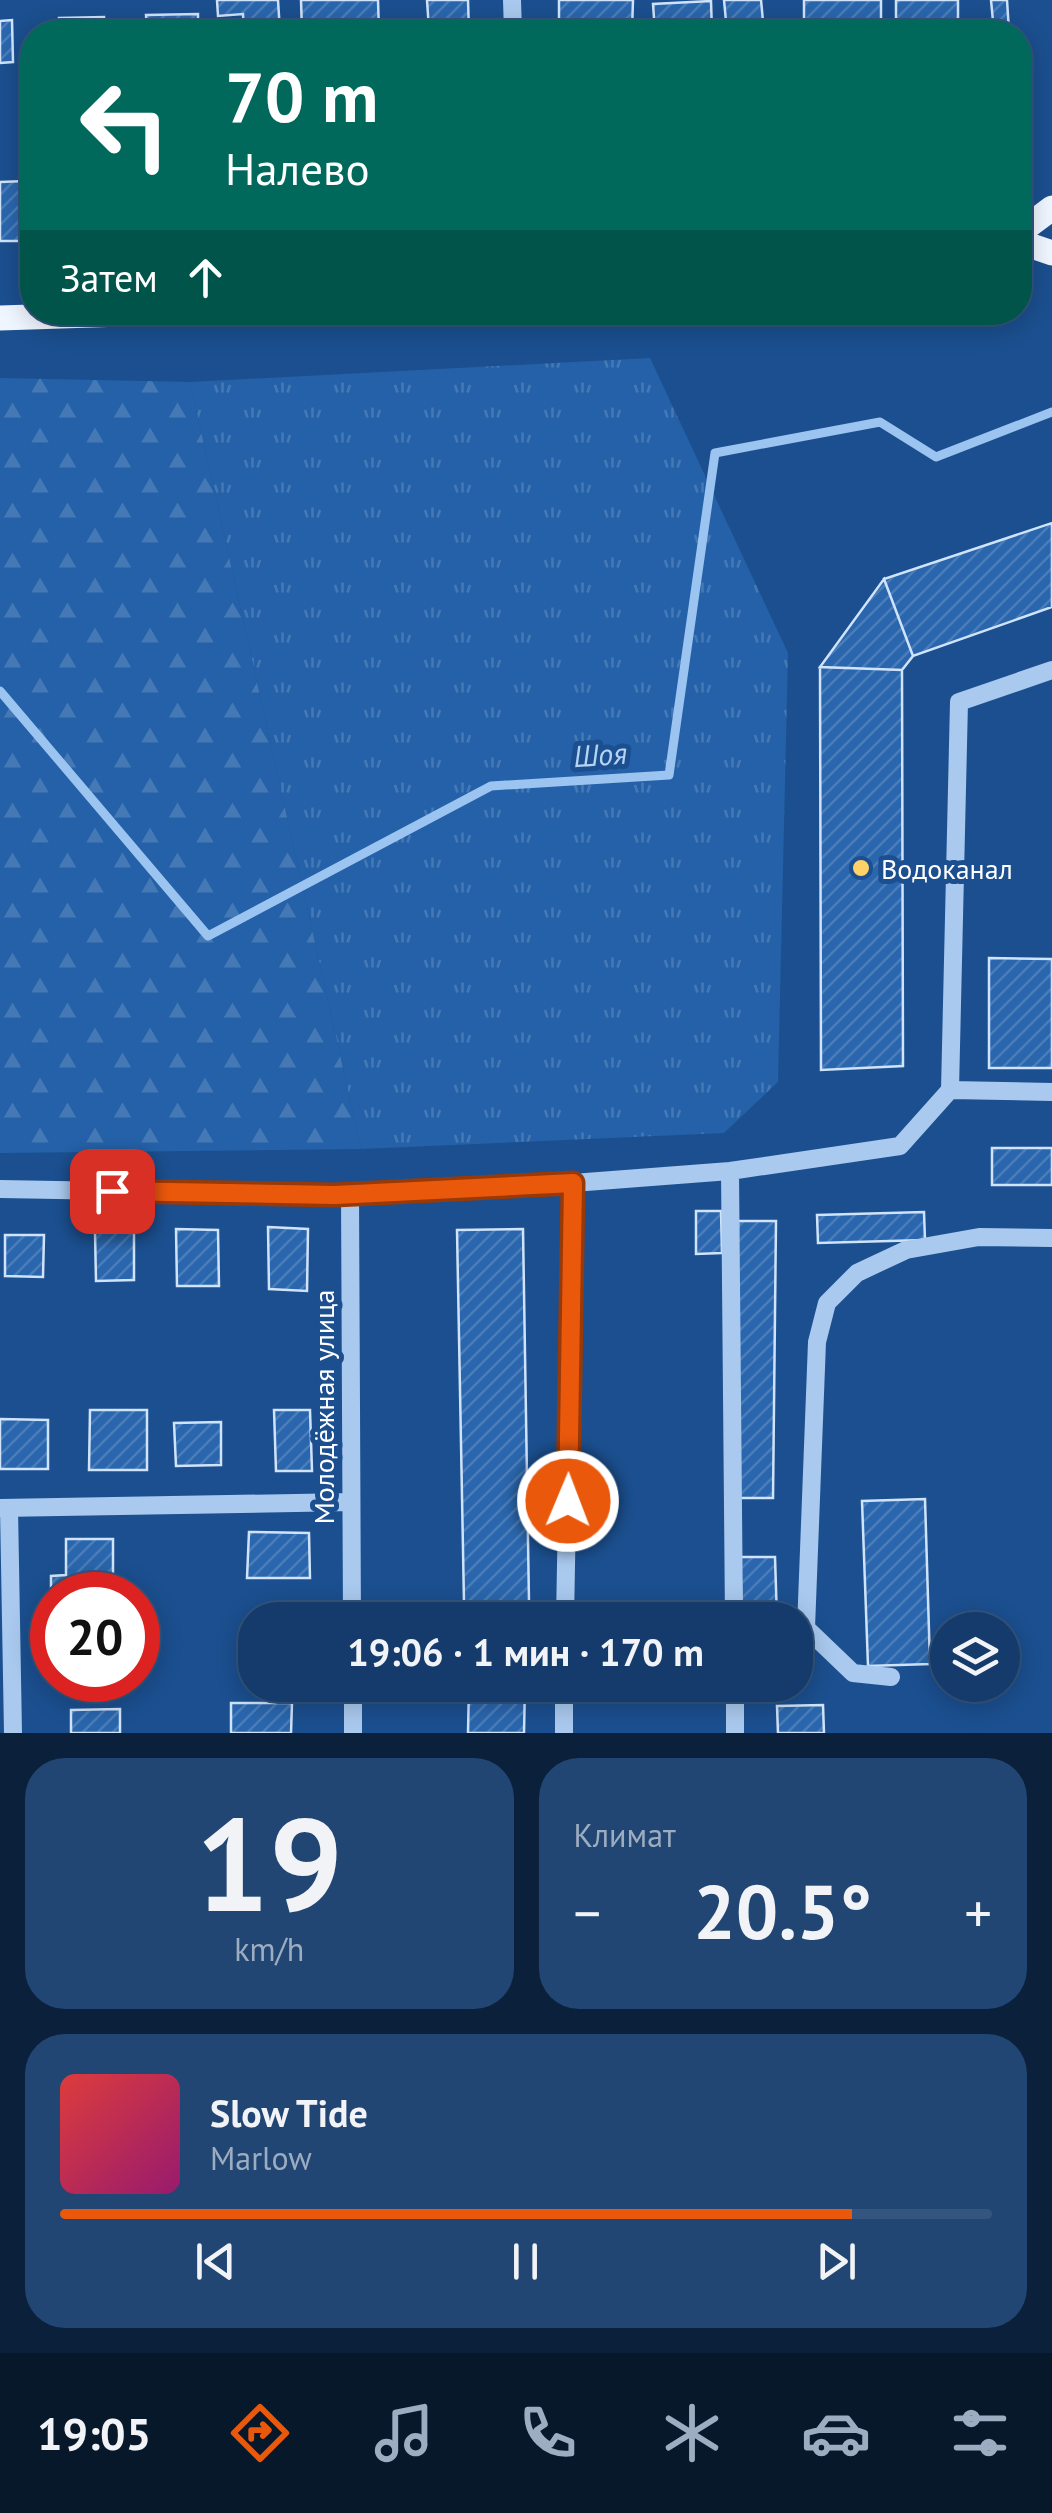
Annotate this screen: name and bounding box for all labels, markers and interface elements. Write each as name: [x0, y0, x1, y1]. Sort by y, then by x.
text: 70 m: [225, 51, 378, 141]
icon: left: [60, 60, 190, 190]
text: Налево: [225, 139, 370, 197]
icon: ahead: [178, 250, 233, 305]
text: Затем: [60, 253, 158, 302]
water label: Шоя: [572, 733, 628, 775]
place label: Водоканал: [881, 850, 1013, 887]
marker: Водоканал: [850, 857, 872, 879]
pin: [70, 1149, 155, 1234]
icon: arrive: [85, 1164, 140, 1219]
street label: Молодёжная улица: [305, 1290, 342, 1524]
position arrow: [516, 1449, 620, 1553]
speed limit sign: 20: [30, 1572, 160, 1702]
map controls: [930, 1612, 1020, 1702]
button: layers: [930, 1612, 1020, 1702]
text: 19:06 · 1 мин · 170 m: [347, 1627, 704, 1676]
text: 19: [196, 1779, 343, 1947]
text: Климат: [574, 1814, 676, 1856]
text: 20.5°: [693, 1863, 872, 1960]
text: −: [574, 1877, 601, 1948]
text: +: [964, 1877, 992, 1948]
text: km/h: [234, 1928, 304, 1970]
text: Slow Tide: [210, 2088, 368, 2137]
text: Marlow: [210, 2137, 312, 2179]
icon: previous: [188, 2234, 243, 2289]
icon: pause: [498, 2234, 553, 2289]
icon: next: [809, 2234, 864, 2289]
icon: directions: [225, 2398, 295, 2468]
icon: music: [369, 2398, 439, 2468]
icon: phone: [513, 2398, 583, 2468]
icon: climate: [657, 2398, 727, 2468]
icon: car: [801, 2398, 871, 2468]
icon: filters: [945, 2398, 1015, 2468]
text: 19:05: [37, 2404, 151, 2462]

